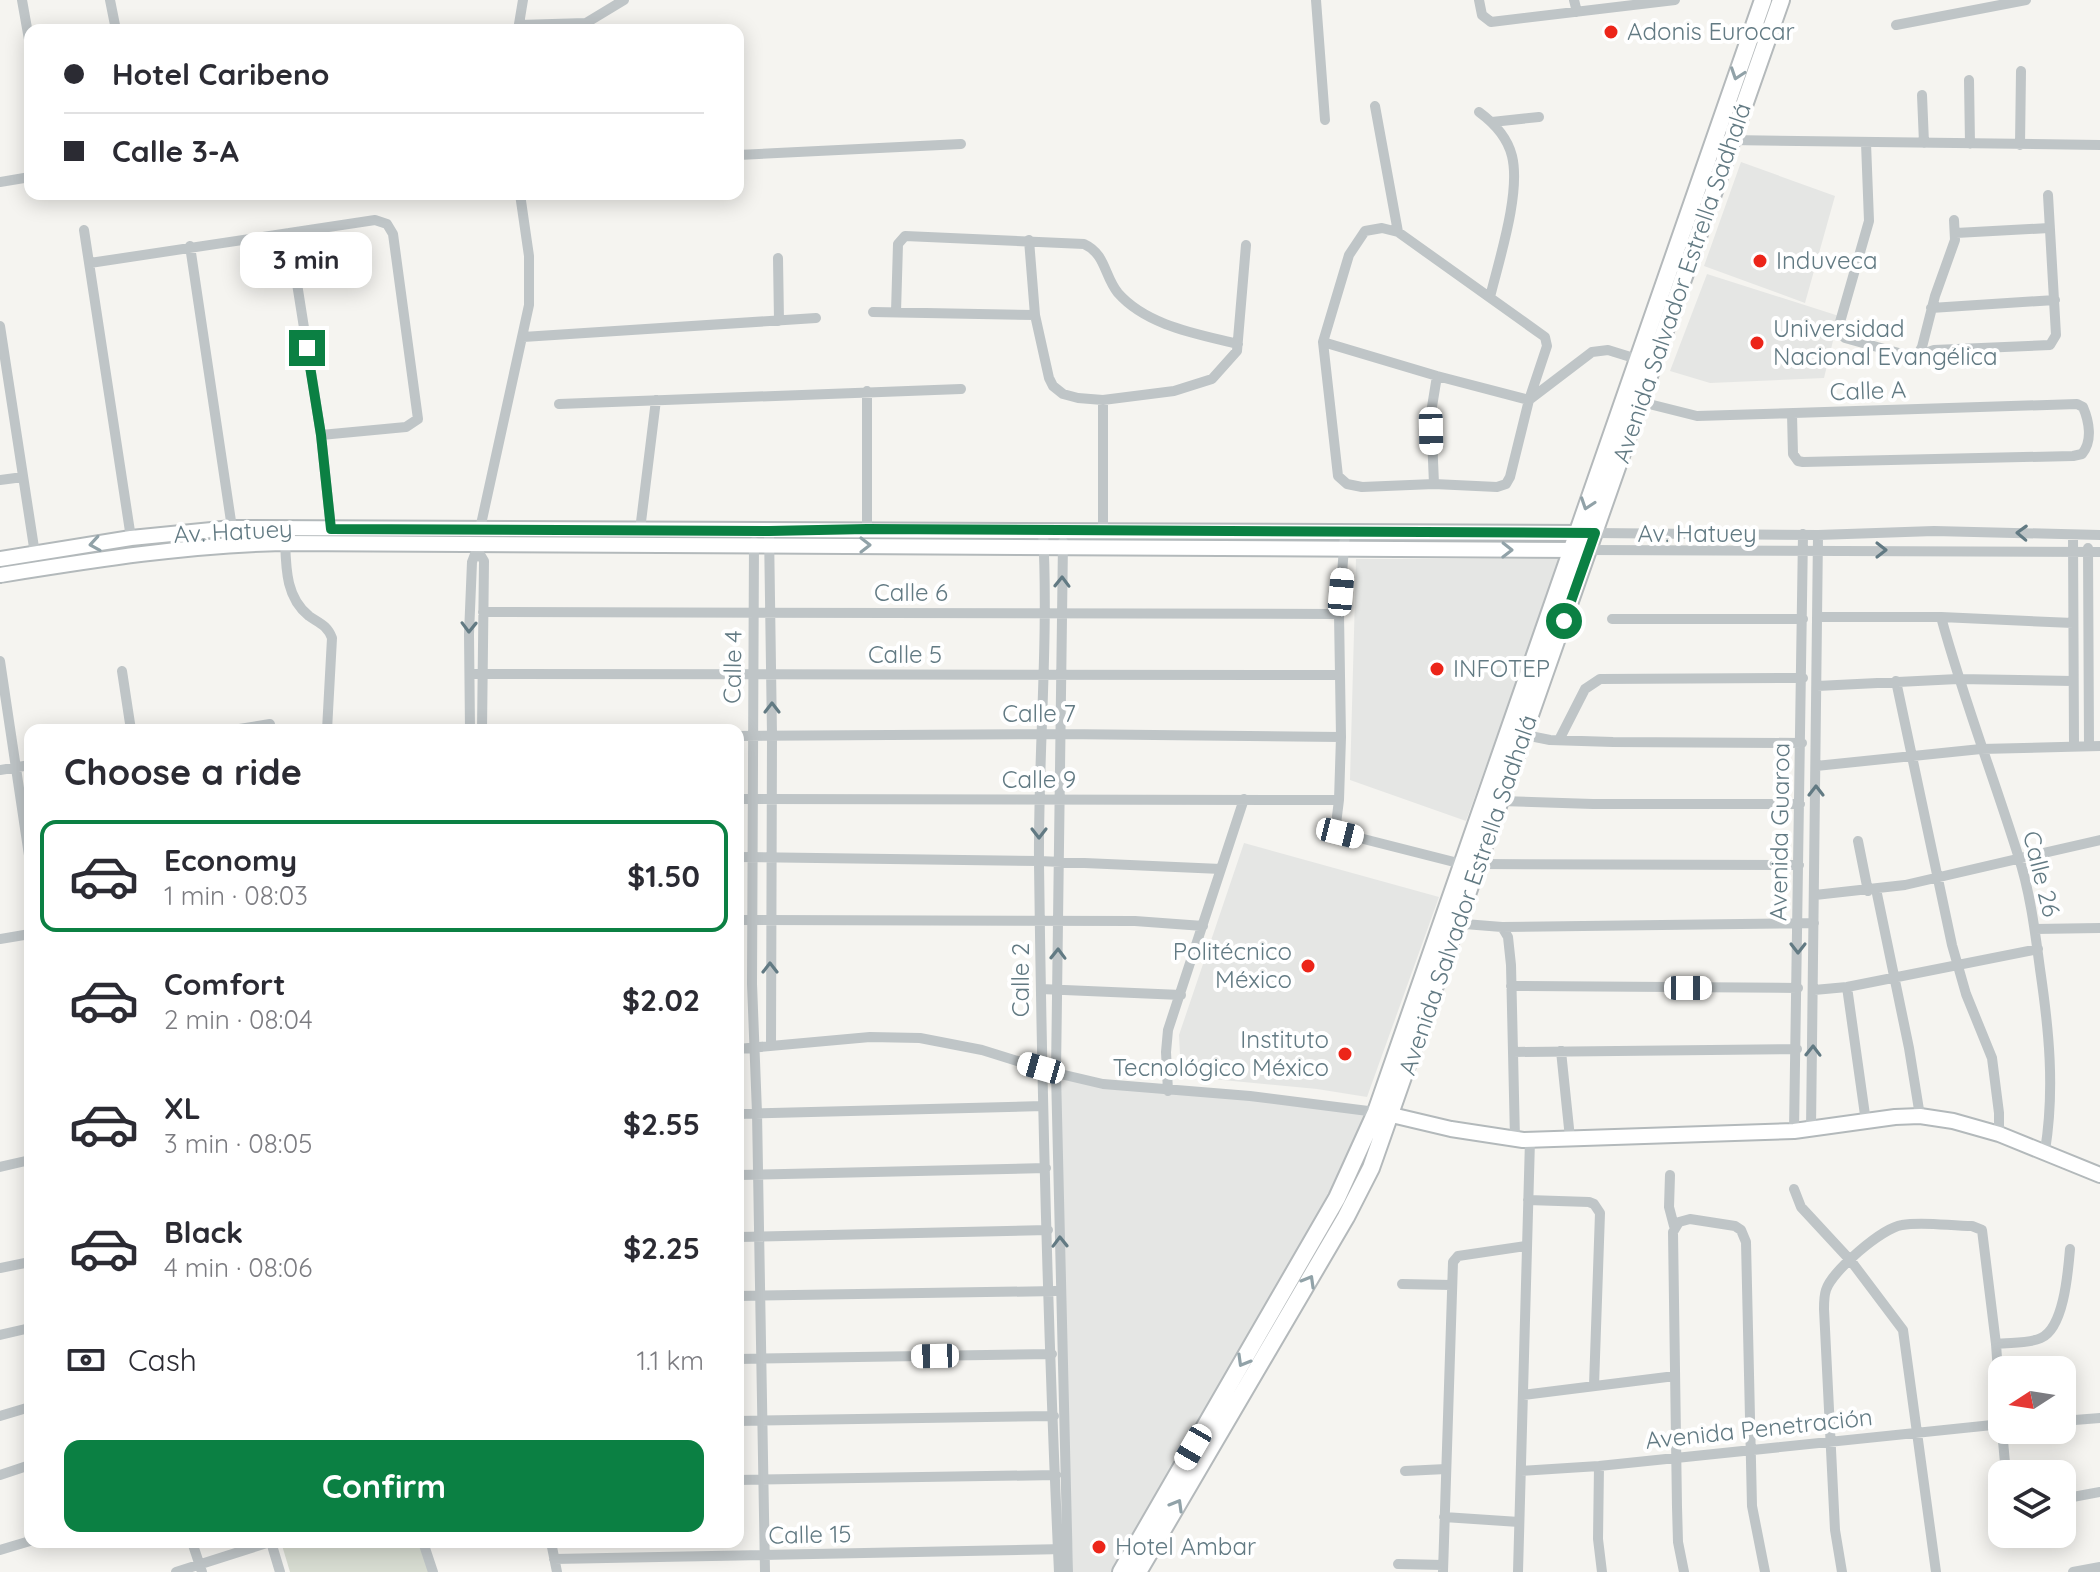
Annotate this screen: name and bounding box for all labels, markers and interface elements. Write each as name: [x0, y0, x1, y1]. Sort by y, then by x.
place label: Adonis Eurocar: [1627, 16, 1795, 46]
marker: Adonis Eurocar: [1602, 23, 1620, 41]
text: Hotel Caribeno: [112, 55, 330, 93]
one-way arrow: [1731, 66, 1747, 80]
street label: Avenida Salvador Estrella Sadhalá: [1605, 99, 1757, 467]
text: Calle 3-A: [112, 132, 239, 170]
callout: 3 min: [241, 232, 373, 288]
text: 3 min: [273, 243, 339, 276]
place label: Induveca: [1776, 245, 1878, 275]
marker: Induveca: [1751, 252, 1769, 270]
place label: Universidad Nacional Evangélica: [1773, 313, 1998, 371]
route end: [289, 330, 325, 366]
marker: Universidad Nacional Evangélica: [1748, 334, 1766, 352]
street label: Calle A: [1829, 374, 1907, 406]
car: [1419, 407, 1443, 455]
one-way arrow: [1580, 496, 1596, 510]
street label: Av. Hatuey: [173, 513, 293, 549]
street label: Av. Hatuey: [1637, 518, 1757, 548]
one-way arrow: [2015, 525, 2028, 542]
one-way arrow: [88, 535, 102, 552]
one-way arrow: [859, 536, 872, 554]
one-way arrow: [1501, 541, 1514, 559]
one-way arrow: [1875, 541, 1888, 559]
car: [1327, 567, 1355, 617]
one-way arrow: [1053, 575, 1071, 588]
street label: Calle 6: [874, 577, 948, 607]
route start: [1546, 603, 1582, 639]
one-way arrow: [461, 621, 478, 634]
street label: Calle 4: [716, 630, 748, 704]
street label: Calle 5: [868, 639, 942, 669]
place label: INFOTEP: [1453, 653, 1550, 683]
marker: INFOTEP: [1428, 660, 1446, 678]
street label: Calle 7: [1002, 698, 1076, 728]
one-way arrow: [763, 701, 781, 714]
street label: Avenida Salvador Estrella Sadhalá: [1391, 711, 1543, 1079]
street label: Avenida Guaroa: [1762, 743, 1796, 921]
text: Choose a ride: [64, 749, 302, 794]
street label: Calle 9: [1002, 764, 1076, 794]
one-way arrow: [1807, 784, 1824, 797]
car: [1314, 816, 1366, 850]
one-way arrow: [1031, 827, 1048, 840]
street label: Calle 26: [2017, 828, 2067, 920]
icon: car: [68, 840, 140, 912]
text: Economy: [164, 841, 297, 879]
text: $1.50: [627, 857, 700, 895]
text: 1 min · 08:03: [164, 879, 308, 912]
place label: Politécnico México: [1173, 936, 1292, 994]
one-way arrow: [1789, 942, 1807, 955]
street label: Calle 2: [1005, 943, 1035, 1017]
one-way arrow: [1050, 947, 1067, 960]
marker: Politécnico México: [1299, 957, 1317, 975]
one-way arrow: [761, 961, 779, 974]
icon: car: [68, 964, 140, 1036]
text: Comfort: [164, 965, 285, 1003]
car: [1664, 976, 1712, 1000]
text: $2.02: [622, 981, 700, 1019]
text: 2 min · 08:04: [164, 1003, 313, 1036]
place label: Instituto Tecnológico México: [1113, 1024, 1329, 1082]
one-way arrow: [1804, 1044, 1821, 1057]
marker: Instituto Tecnológico México: [1336, 1045, 1354, 1063]
car: [1015, 1050, 1067, 1086]
icon: car: [68, 1088, 140, 1160]
text: XL: [164, 1089, 201, 1127]
text: $2.55: [623, 1105, 700, 1143]
text: 3 min · 08:05: [164, 1127, 312, 1160]
icon: car: [68, 1212, 140, 1284]
text: Black: [164, 1213, 243, 1251]
text: $2.25: [623, 1229, 700, 1267]
one-way arrow: [1051, 1235, 1068, 1248]
text: 4 min · 08:06: [164, 1251, 312, 1284]
one-way arrow: [1299, 1275, 1315, 1290]
icon: cash: [64, 1338, 108, 1382]
text: Cash: [128, 1341, 197, 1379]
text: 1.1 km: [636, 1344, 704, 1377]
car: [911, 1344, 959, 1368]
one-way arrow: [1237, 1352, 1253, 1367]
north arrow: [1988, 1356, 2076, 1444]
map controls: [1988, 1356, 2076, 1548]
street label: Avenida Penetración: [1644, 1401, 1874, 1455]
car: [1171, 1420, 1215, 1474]
button: Confirm: [64, 1440, 704, 1532]
button: layers: [1988, 1460, 2076, 1548]
one-way arrow: [1167, 1499, 1183, 1514]
street label: Calle 15: [768, 1518, 852, 1550]
place label: Hotel Ambar: [1115, 1531, 1256, 1561]
marker: Hotel Ambar: [1090, 1538, 1108, 1556]

